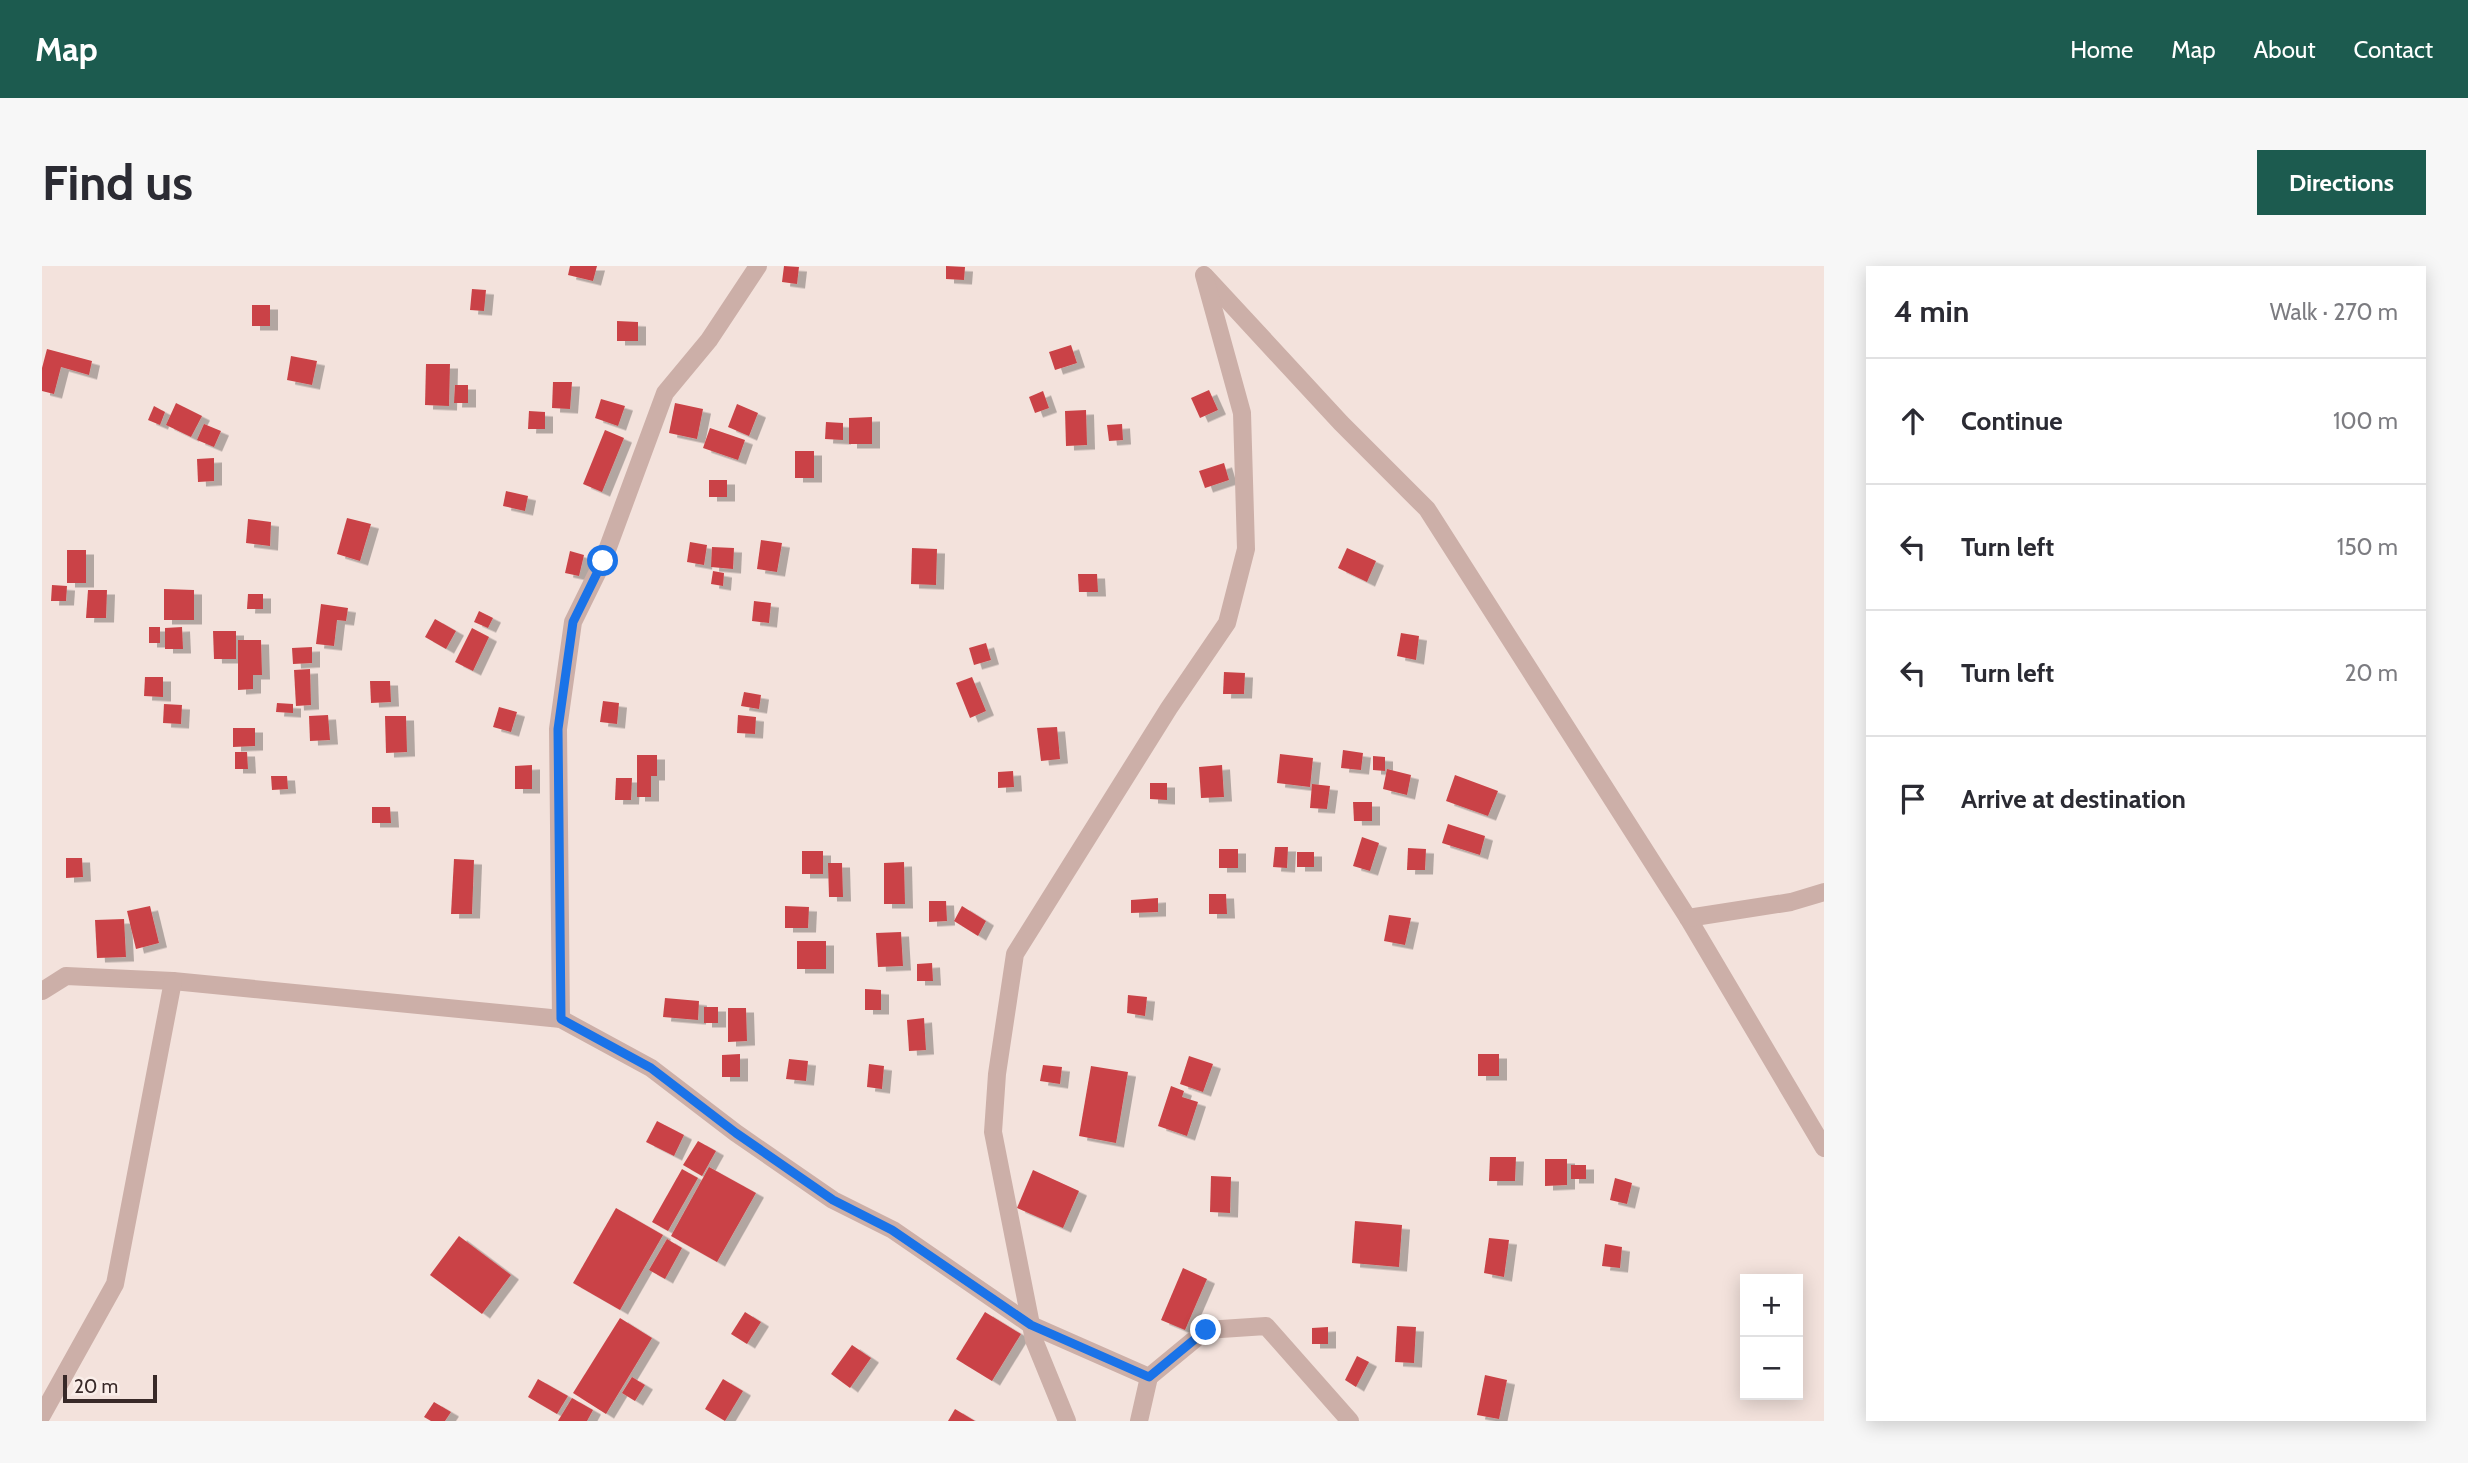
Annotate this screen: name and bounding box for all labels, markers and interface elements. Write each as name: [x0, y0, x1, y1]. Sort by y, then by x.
text: Map: [35, 29, 98, 69]
text: Home: [2070, 35, 2133, 64]
text: Map: [2171, 35, 2216, 64]
text: About: [2254, 35, 2316, 64]
text: Contact: [2354, 35, 2433, 64]
button: Directions: [2257, 150, 2426, 215]
text: Find us: [42, 153, 193, 212]
text: 4 min: [1894, 293, 1969, 330]
text: Walk · 270 m: [2270, 298, 2398, 326]
icon: ahead: [1894, 402, 1932, 440]
text: Continue: [1961, 405, 2063, 437]
text: 100 m: [2333, 407, 2398, 435]
icon: left: [1894, 528, 1932, 566]
text: Turn left: [1961, 531, 2054, 563]
text: 150 m: [2337, 533, 2398, 561]
route start: [587, 545, 618, 576]
icon: left: [1894, 654, 1932, 692]
text: Turn left: [1961, 657, 2054, 689]
text: 20 m: [2345, 659, 2398, 687]
icon: arrive: [1894, 780, 1932, 818]
text: Arrive at destination: [1961, 783, 2186, 815]
map controls: [1740, 1274, 1803, 1400]
button: +: [1740, 1274, 1803, 1337]
route end: [1190, 1314, 1221, 1345]
button: −: [1740, 1337, 1803, 1400]
scale bar: [63, 1372, 158, 1404]
text: 20 m: [74, 1375, 118, 1398]

